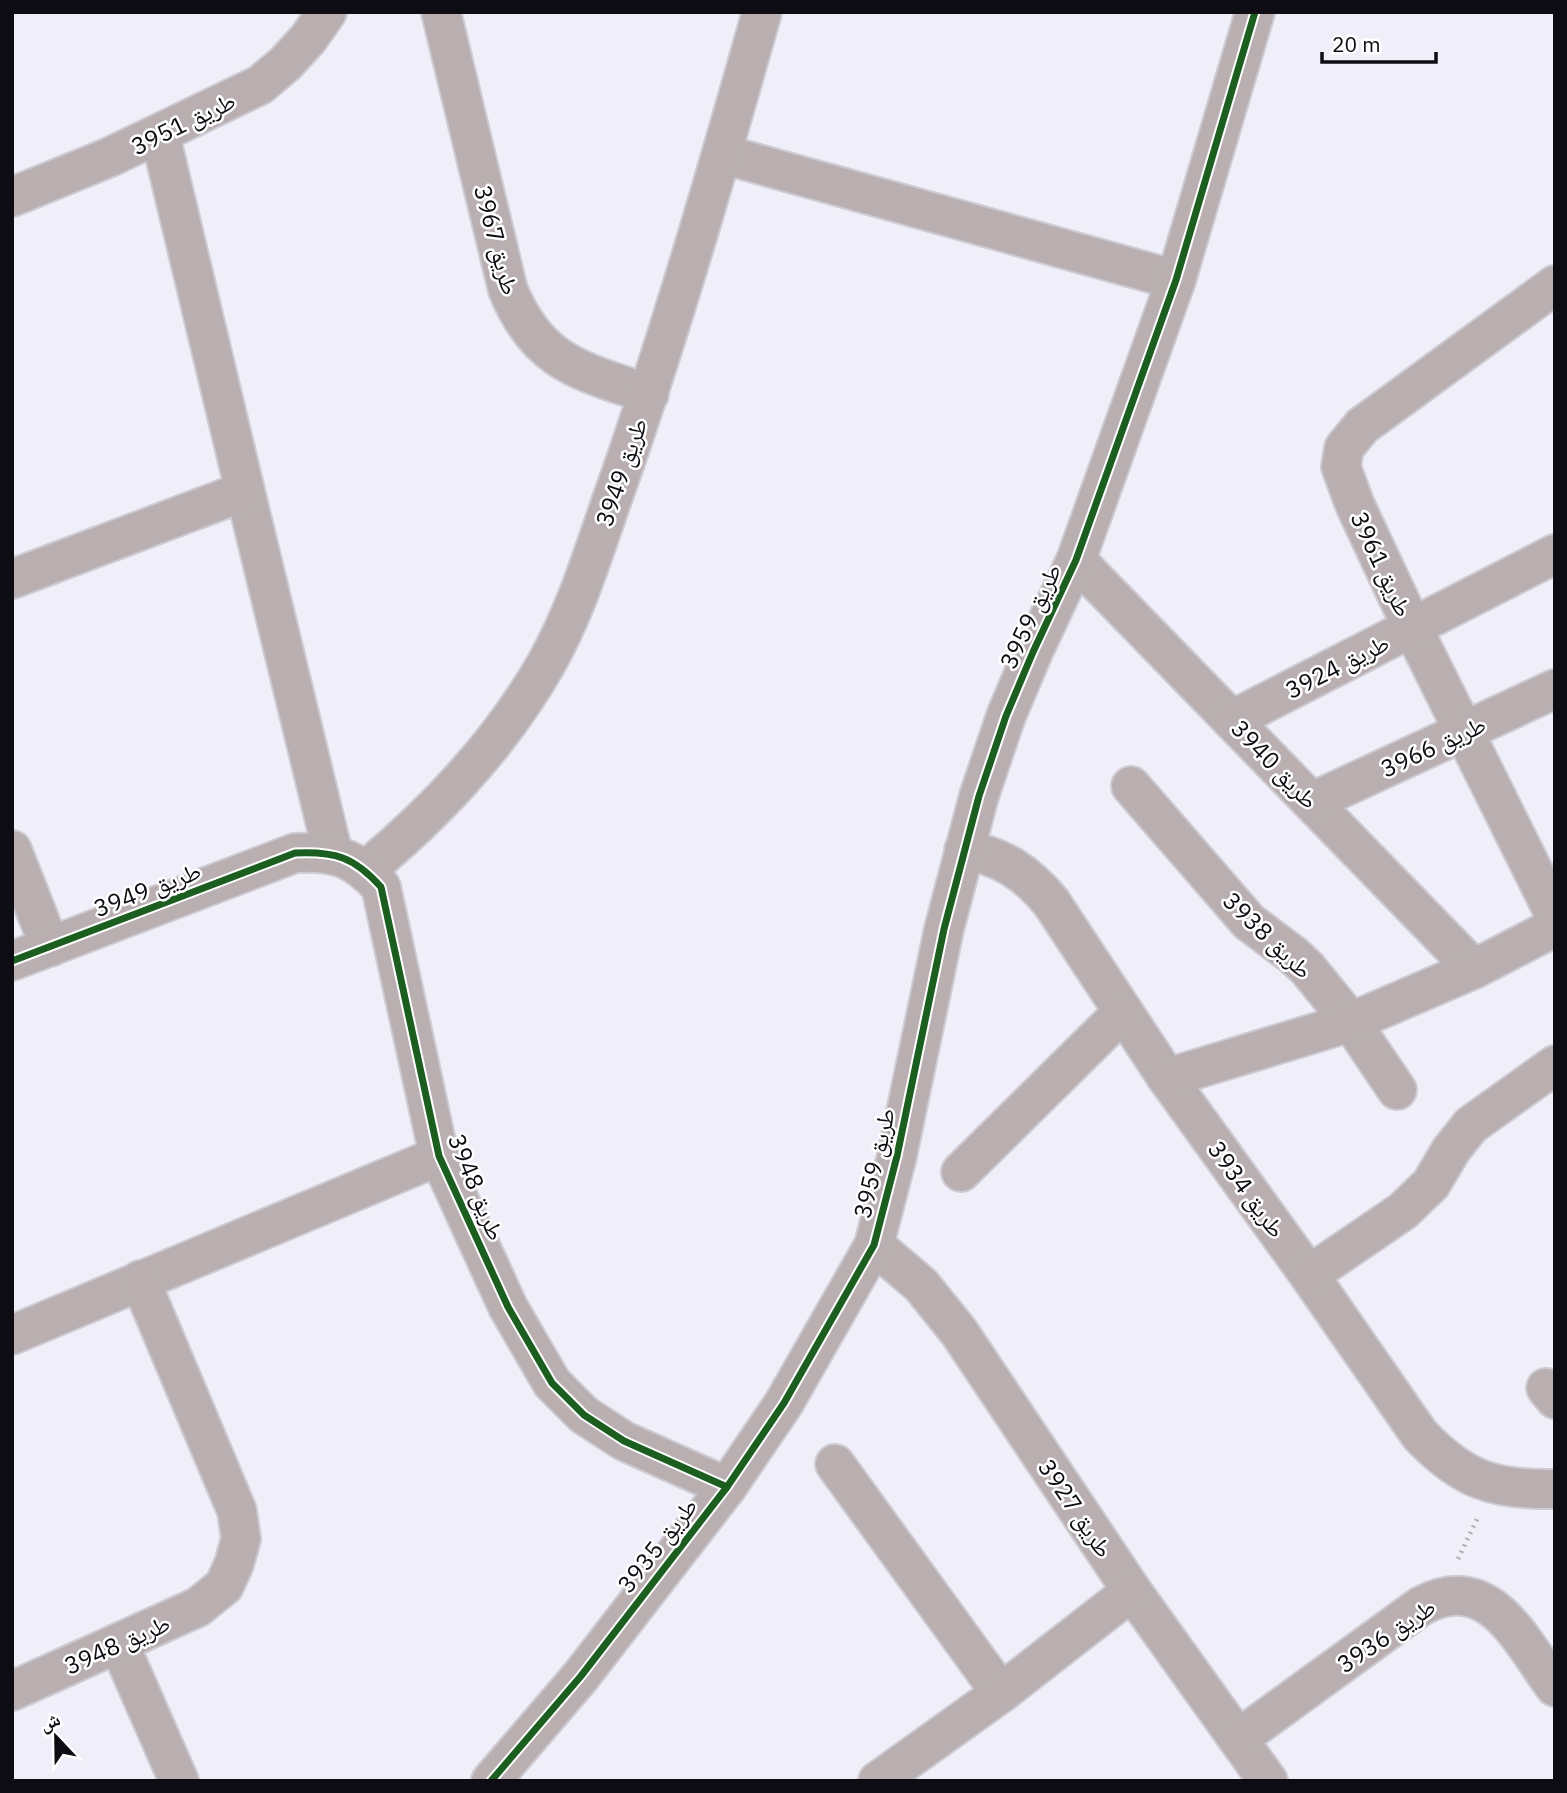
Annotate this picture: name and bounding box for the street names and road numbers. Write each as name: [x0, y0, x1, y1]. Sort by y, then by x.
street label: طريق 3951: [125, 84, 241, 162]
street label: طريق 3967: [467, 182, 527, 298]
street label: طريق 3949: [588, 414, 654, 530]
street label: طريق 3961: [1344, 506, 1420, 622]
street label: طريق 3959: [992, 558, 1068, 674]
street label: طريق 3924: [1280, 626, 1394, 706]
street label: طريق 3966: [1375, 708, 1491, 784]
street label: طريق 3940: [1224, 712, 1326, 816]
street label: طريق 3949: [89, 854, 205, 924]
street label: طريق 3938: [1216, 884, 1320, 986]
street label: طريق 3959: [846, 1105, 902, 1221]
street label: طريق 3948: [441, 1129, 513, 1245]
street label: طريق 3934: [1201, 1134, 1293, 1244]
street label: طريق 3927: [1031, 1452, 1121, 1564]
street label: طريق 3935: [610, 1491, 704, 1599]
street label: طريق 3936: [1330, 1590, 1442, 1680]
street label: طريق 3948: [59, 1607, 175, 1681]

